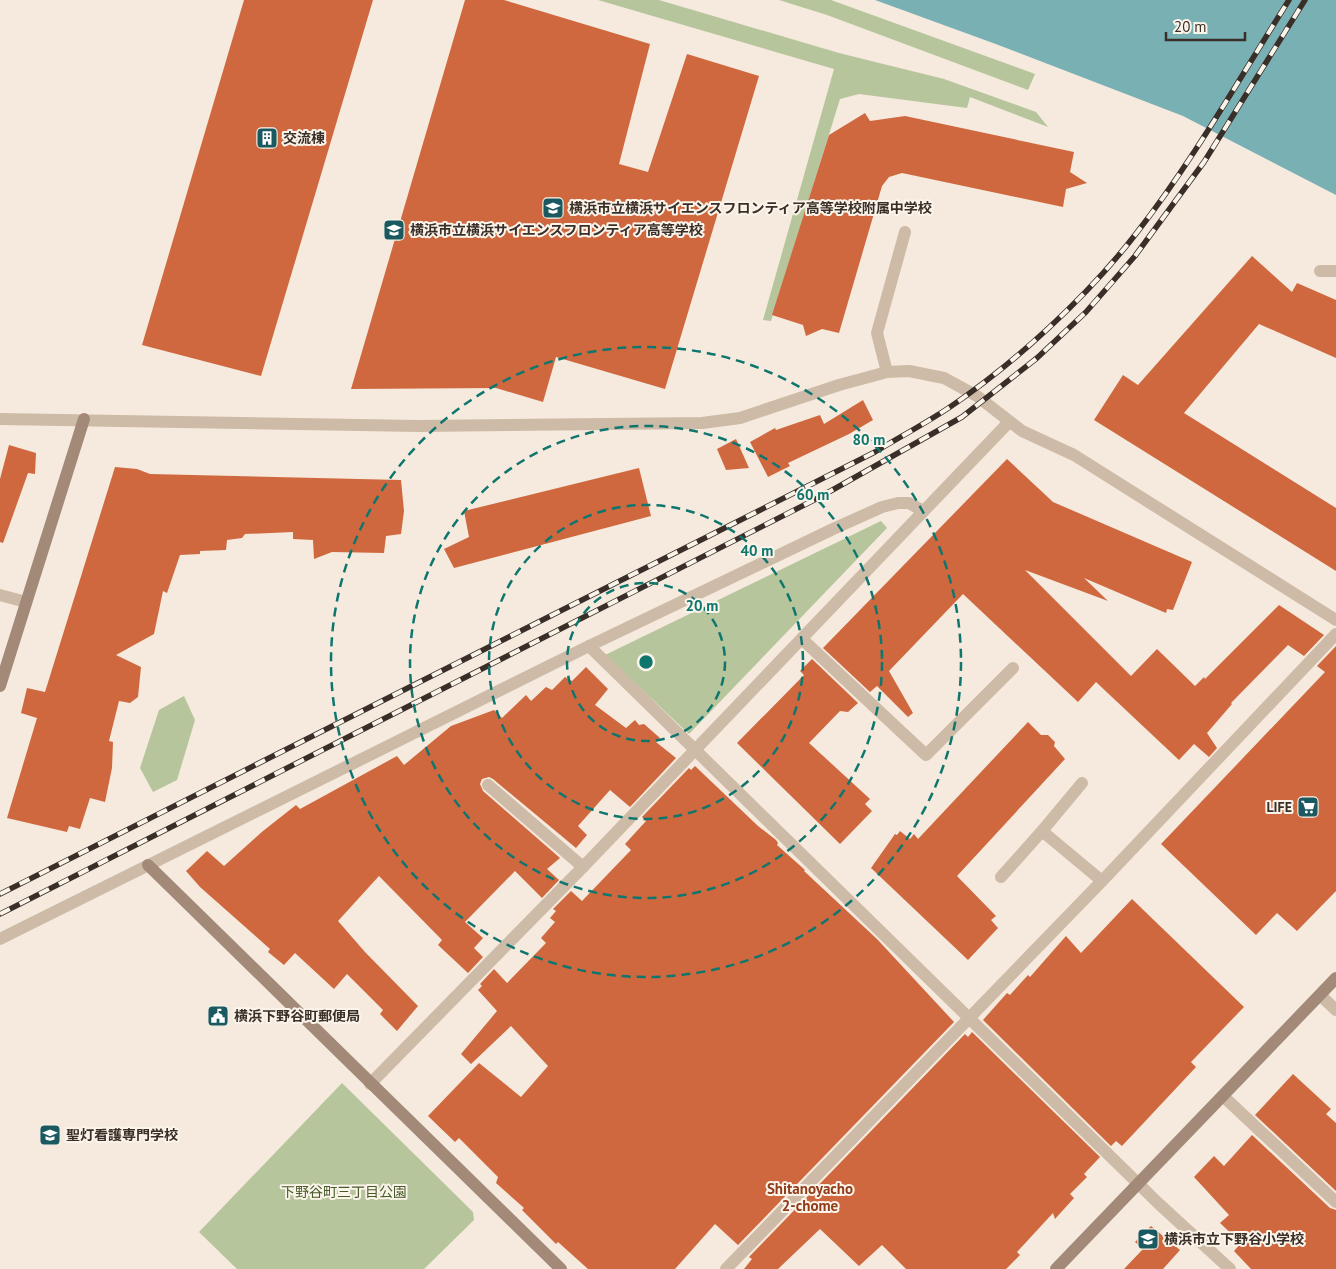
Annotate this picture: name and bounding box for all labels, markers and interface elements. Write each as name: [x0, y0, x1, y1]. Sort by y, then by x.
scale bar: [1166, 10, 1245, 42]
text: 20 m: [1174, 17, 1207, 36]
building icon: 交流棟: [255, 126, 279, 150]
place label: 交流棟: [283, 129, 325, 147]
school or university icon: 横浜市立横浜サイエンスフロンティア高等学校附属中学校: [541, 196, 565, 220]
place label: 横浜市立横浜サイエンスフロンティア高等学校附属中学校: [569, 199, 932, 217]
school or university icon: 横浜市立横浜サイエンスフロンティア高等学校: [382, 218, 406, 242]
place label: 横浜市立横浜サイエンスフロンティア高等学校: [410, 221, 703, 239]
text: 80 m: [853, 430, 885, 449]
text: 60 m: [797, 485, 829, 504]
text: 40 m: [741, 541, 773, 560]
text: 20 m: [686, 596, 718, 615]
centre of rings: [637, 653, 655, 671]
supermarket icon: LIFE: [1296, 795, 1320, 819]
place label: LIFE: [1266, 798, 1292, 816]
public building icon: 横浜下野谷町郵便局: [206, 1004, 230, 1028]
place label: 横浜下野谷町郵便局: [234, 1007, 360, 1025]
school or university icon: 聖灯看護専門学校: [38, 1123, 62, 1147]
place label: 聖灯看護専門学校: [66, 1126, 178, 1144]
district label: Shitanoyacho 2-chome: [767, 1179, 853, 1215]
park label: 下野谷町三丁目公園: [281, 1183, 407, 1201]
school or university icon: 横浜市立下野谷小学校: [1136, 1227, 1160, 1251]
place label: 横浜市立下野谷小学校: [1164, 1230, 1304, 1248]

